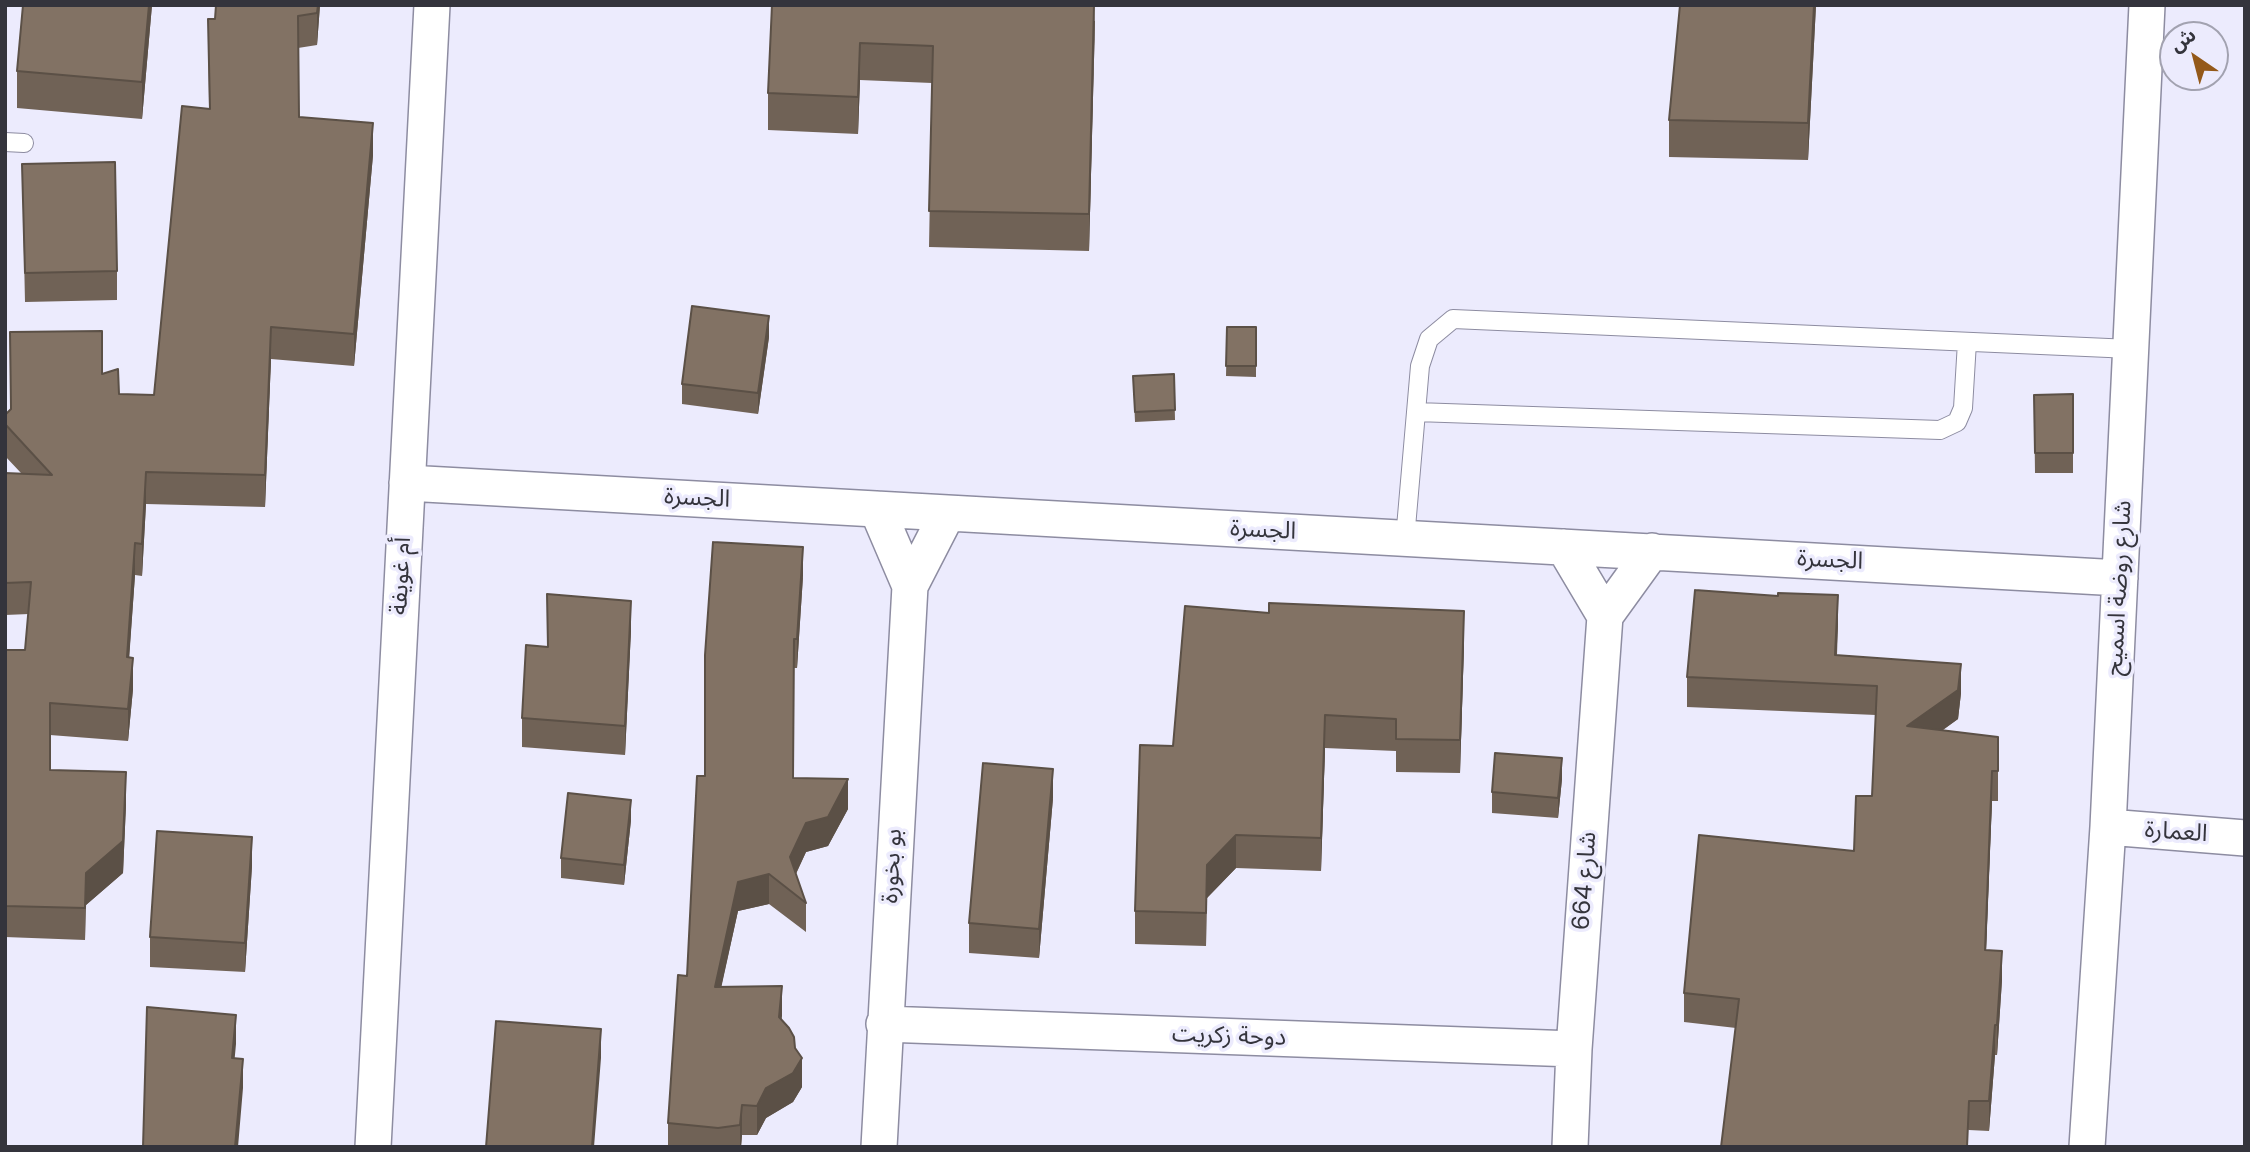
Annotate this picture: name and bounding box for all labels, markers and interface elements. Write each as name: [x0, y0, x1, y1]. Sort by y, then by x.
north arrow: [2159, 21, 2229, 91]
text: ش: [2164, 22, 2201, 59]
street label: الجسرة: [663, 483, 731, 515]
street label: شارع روضة اسميح: [2101, 500, 2139, 676]
street label: الجسرة: [1229, 515, 1297, 547]
street label: أم غويفة: [386, 536, 418, 616]
street label: الجسرة: [1796, 545, 1864, 577]
street label: العمارة: [2144, 816, 2208, 850]
street label: بو بخورة: [877, 828, 909, 904]
street label: شارع 664: [1568, 831, 1604, 931]
street label: دوحة زكريت: [1171, 1021, 1287, 1053]

